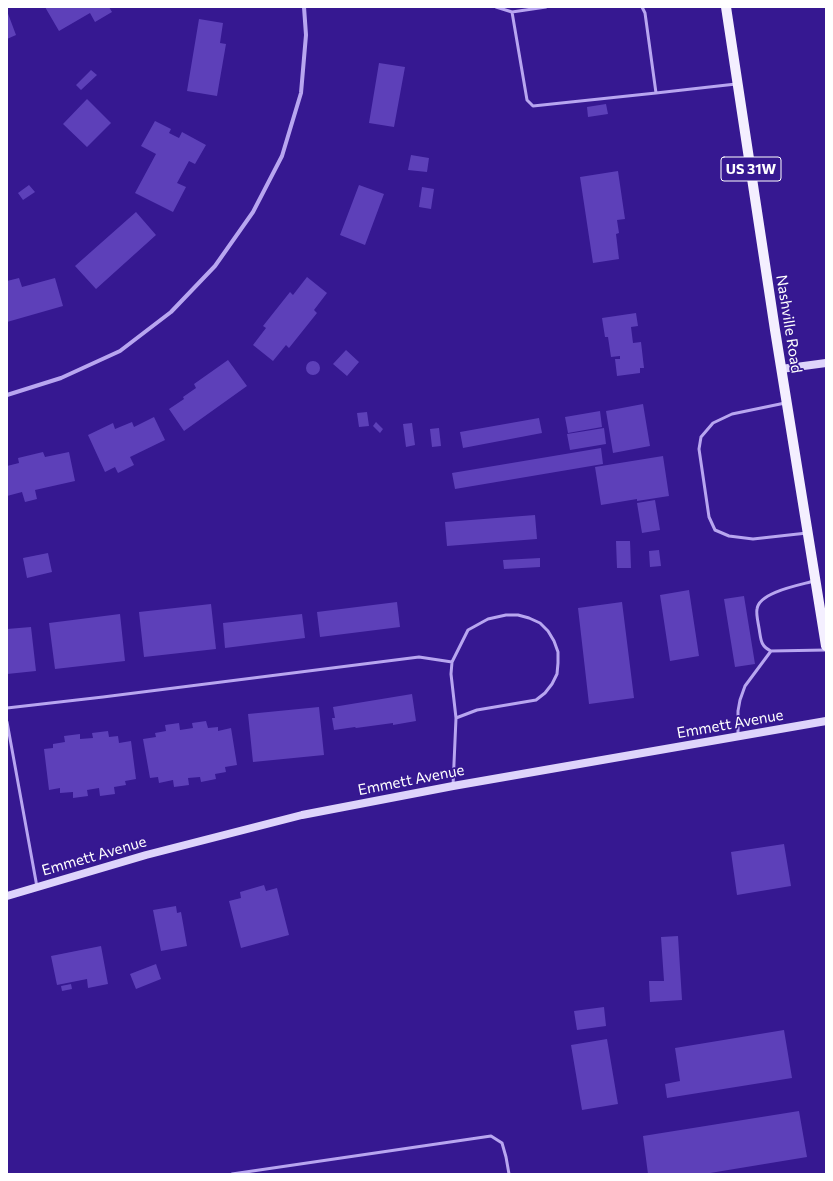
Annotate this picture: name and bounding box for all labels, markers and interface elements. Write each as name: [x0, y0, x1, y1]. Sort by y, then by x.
road number: US 31W: [721, 157, 781, 181]
street label: Nashville Road: [772, 274, 806, 374]
street label: Emmett Avenue: [675, 706, 785, 742]
street label: Emmett Avenue: [356, 761, 466, 799]
street label: Emmett Avenue: [40, 832, 148, 880]

